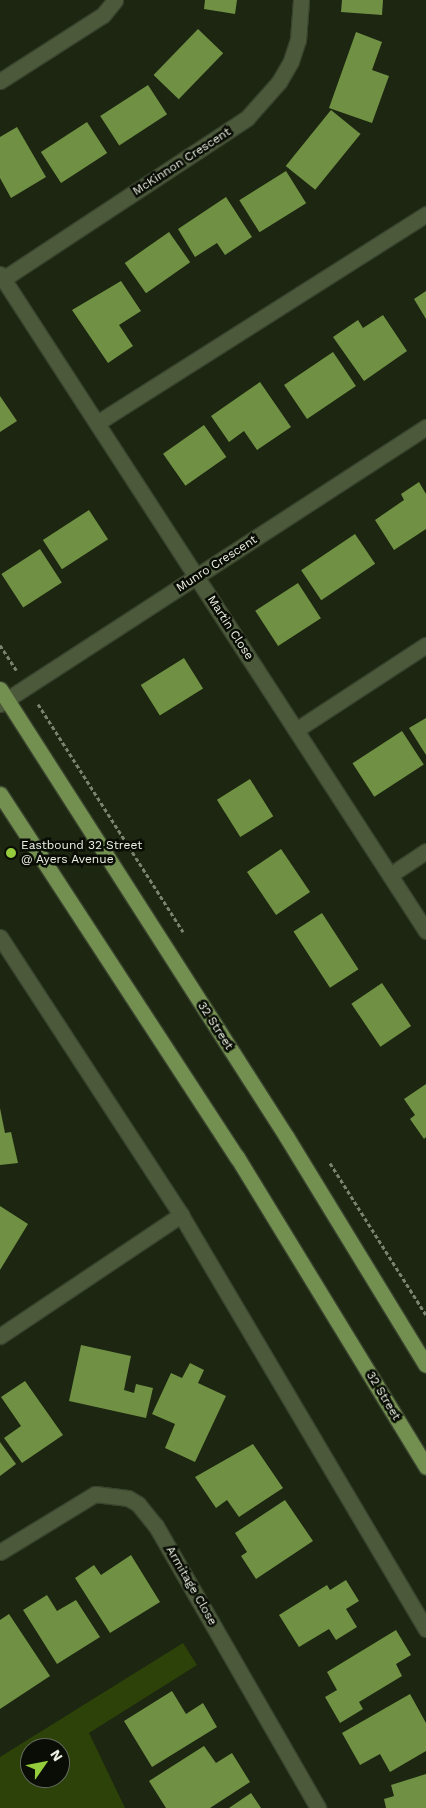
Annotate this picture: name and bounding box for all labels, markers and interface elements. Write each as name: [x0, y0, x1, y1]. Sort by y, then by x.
street label: McKinnon Crescent: [130, 125, 234, 199]
street label: Munro Crescent: [174, 533, 260, 595]
street label: Martin Close: [204, 593, 256, 663]
place label: Eastbound 32 Street @ Ayers Avenue: [21, 839, 142, 867]
marker: Eastbound 32 Street @ Ayers Avenue: [5, 847, 17, 859]
street label: 32 Street: [194, 999, 236, 1053]
street label: 32 Street: [363, 1369, 403, 1423]
street label: Armitage Close: [163, 1544, 219, 1628]
north arrow: [20, 1738, 70, 1788]
text: N: [47, 1747, 66, 1764]

